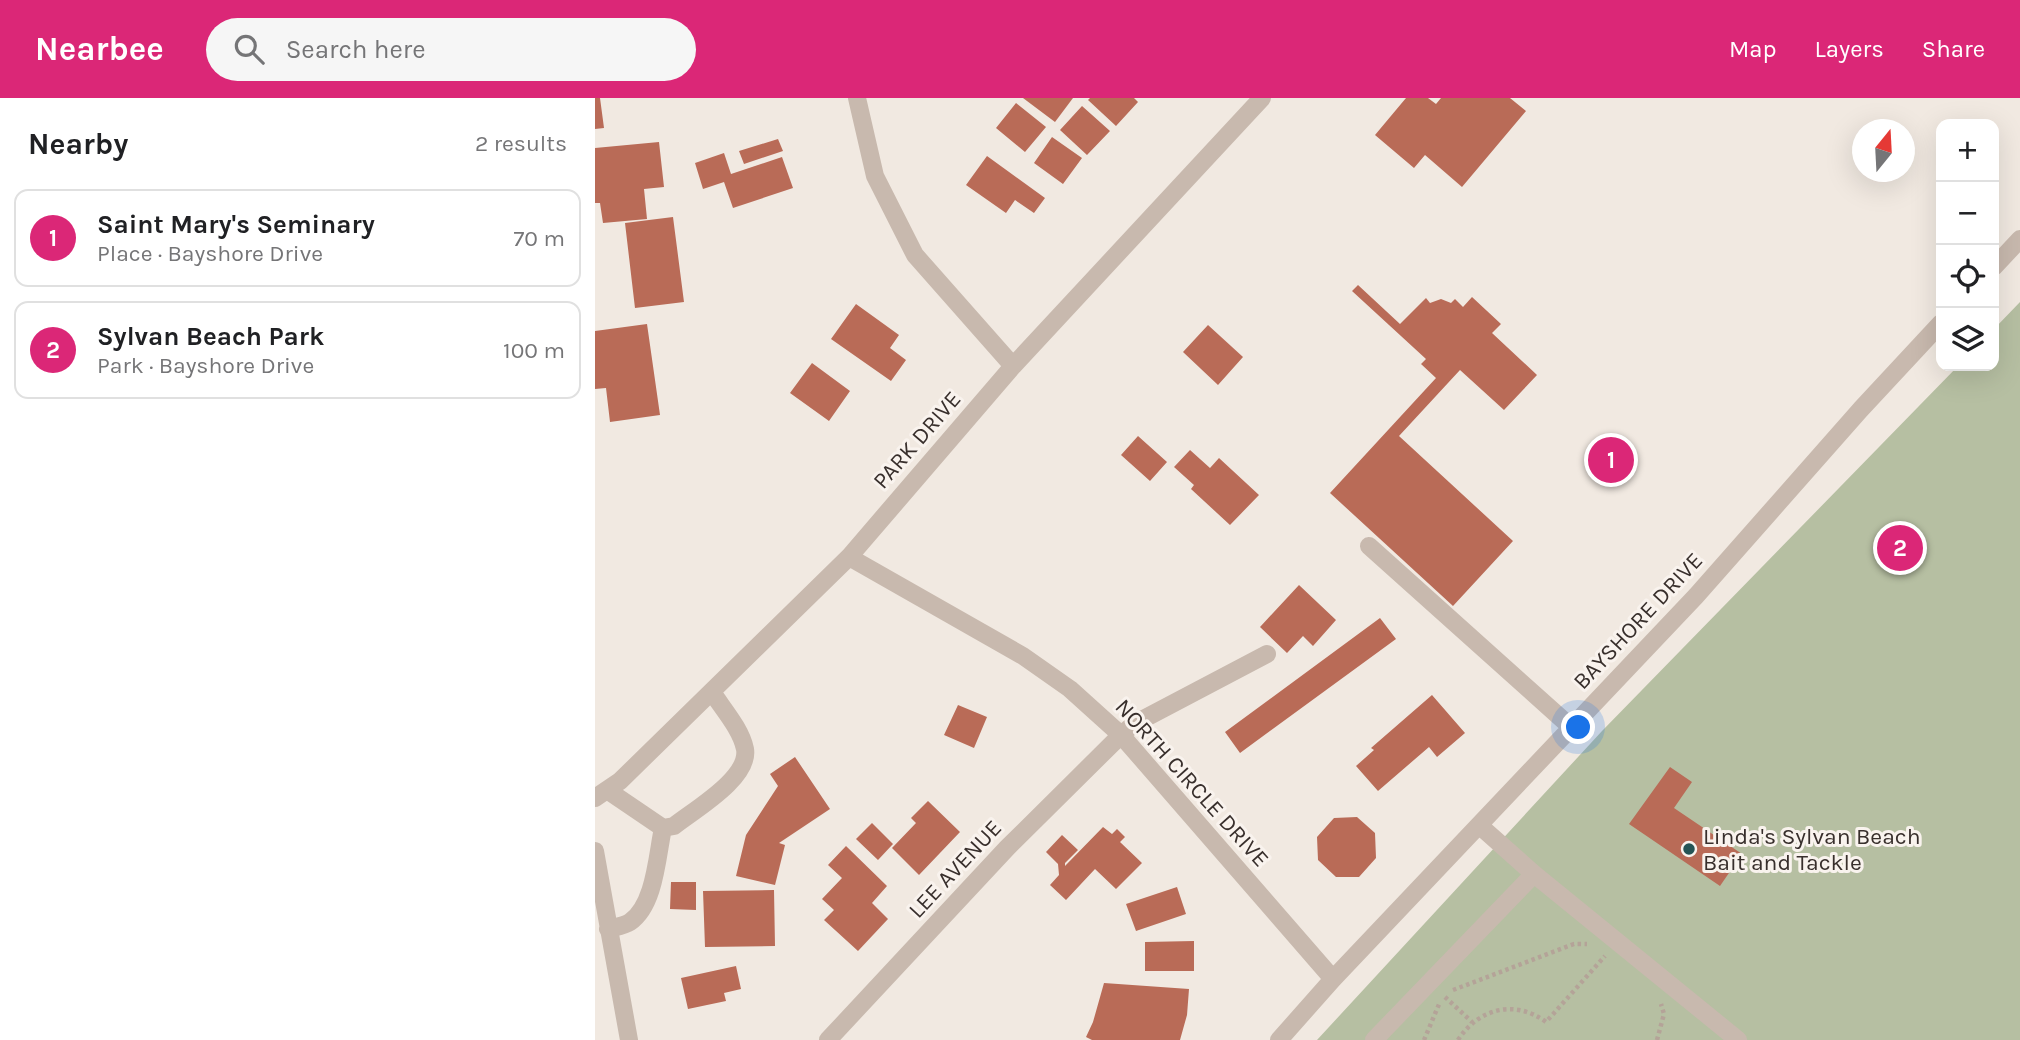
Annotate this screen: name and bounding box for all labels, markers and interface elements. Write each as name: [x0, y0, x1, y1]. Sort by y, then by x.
search box: [206, 18, 696, 81]
text: Nearbee: [35, 30, 164, 68]
icon: search: [230, 30, 268, 68]
text: Search here: [286, 34, 426, 65]
text: Map: [1729, 35, 1777, 63]
text: Layers: [1815, 35, 1884, 63]
text: Share: [1922, 35, 1985, 63]
north arrow: [1852, 119, 1915, 182]
map controls: [1936, 119, 1999, 371]
button: +: [1936, 119, 1999, 182]
text: Nearby: [28, 126, 128, 162]
text: 2 results: [475, 130, 567, 157]
button: −: [1936, 182, 1999, 245]
text: Saint Mary's Seminary: [97, 209, 375, 240]
text: 1: [49, 225, 57, 252]
text: 70 m: [514, 225, 565, 252]
text: Place · Bayshore Drive: [97, 240, 323, 267]
button: locate: [1936, 245, 1999, 308]
button: layers: [1936, 308, 1999, 371]
text: Sylvan Beach Park: [97, 321, 324, 352]
text: 2: [46, 337, 60, 364]
text: 100 m: [503, 337, 565, 364]
text: Park · Bayshore Drive: [97, 352, 314, 379]
street label: PARK DRIVE: [867, 386, 967, 494]
pin: 1: [1588, 434, 1634, 486]
pin: 2: [1877, 522, 1923, 574]
street label: BAYSHORE DRIVE: [1568, 547, 1708, 695]
street label: NORTH CIRCLE DRIVE: [1110, 694, 1274, 872]
your location: [1561, 710, 1595, 744]
street label: LEE AVENUE: [903, 814, 1007, 924]
place label: Linda's Sylvan Beach Bait and Tackle: [1703, 823, 1921, 876]
marker: Linda's Sylvan Beach Bait and Tackle: [1681, 841, 1697, 857]

